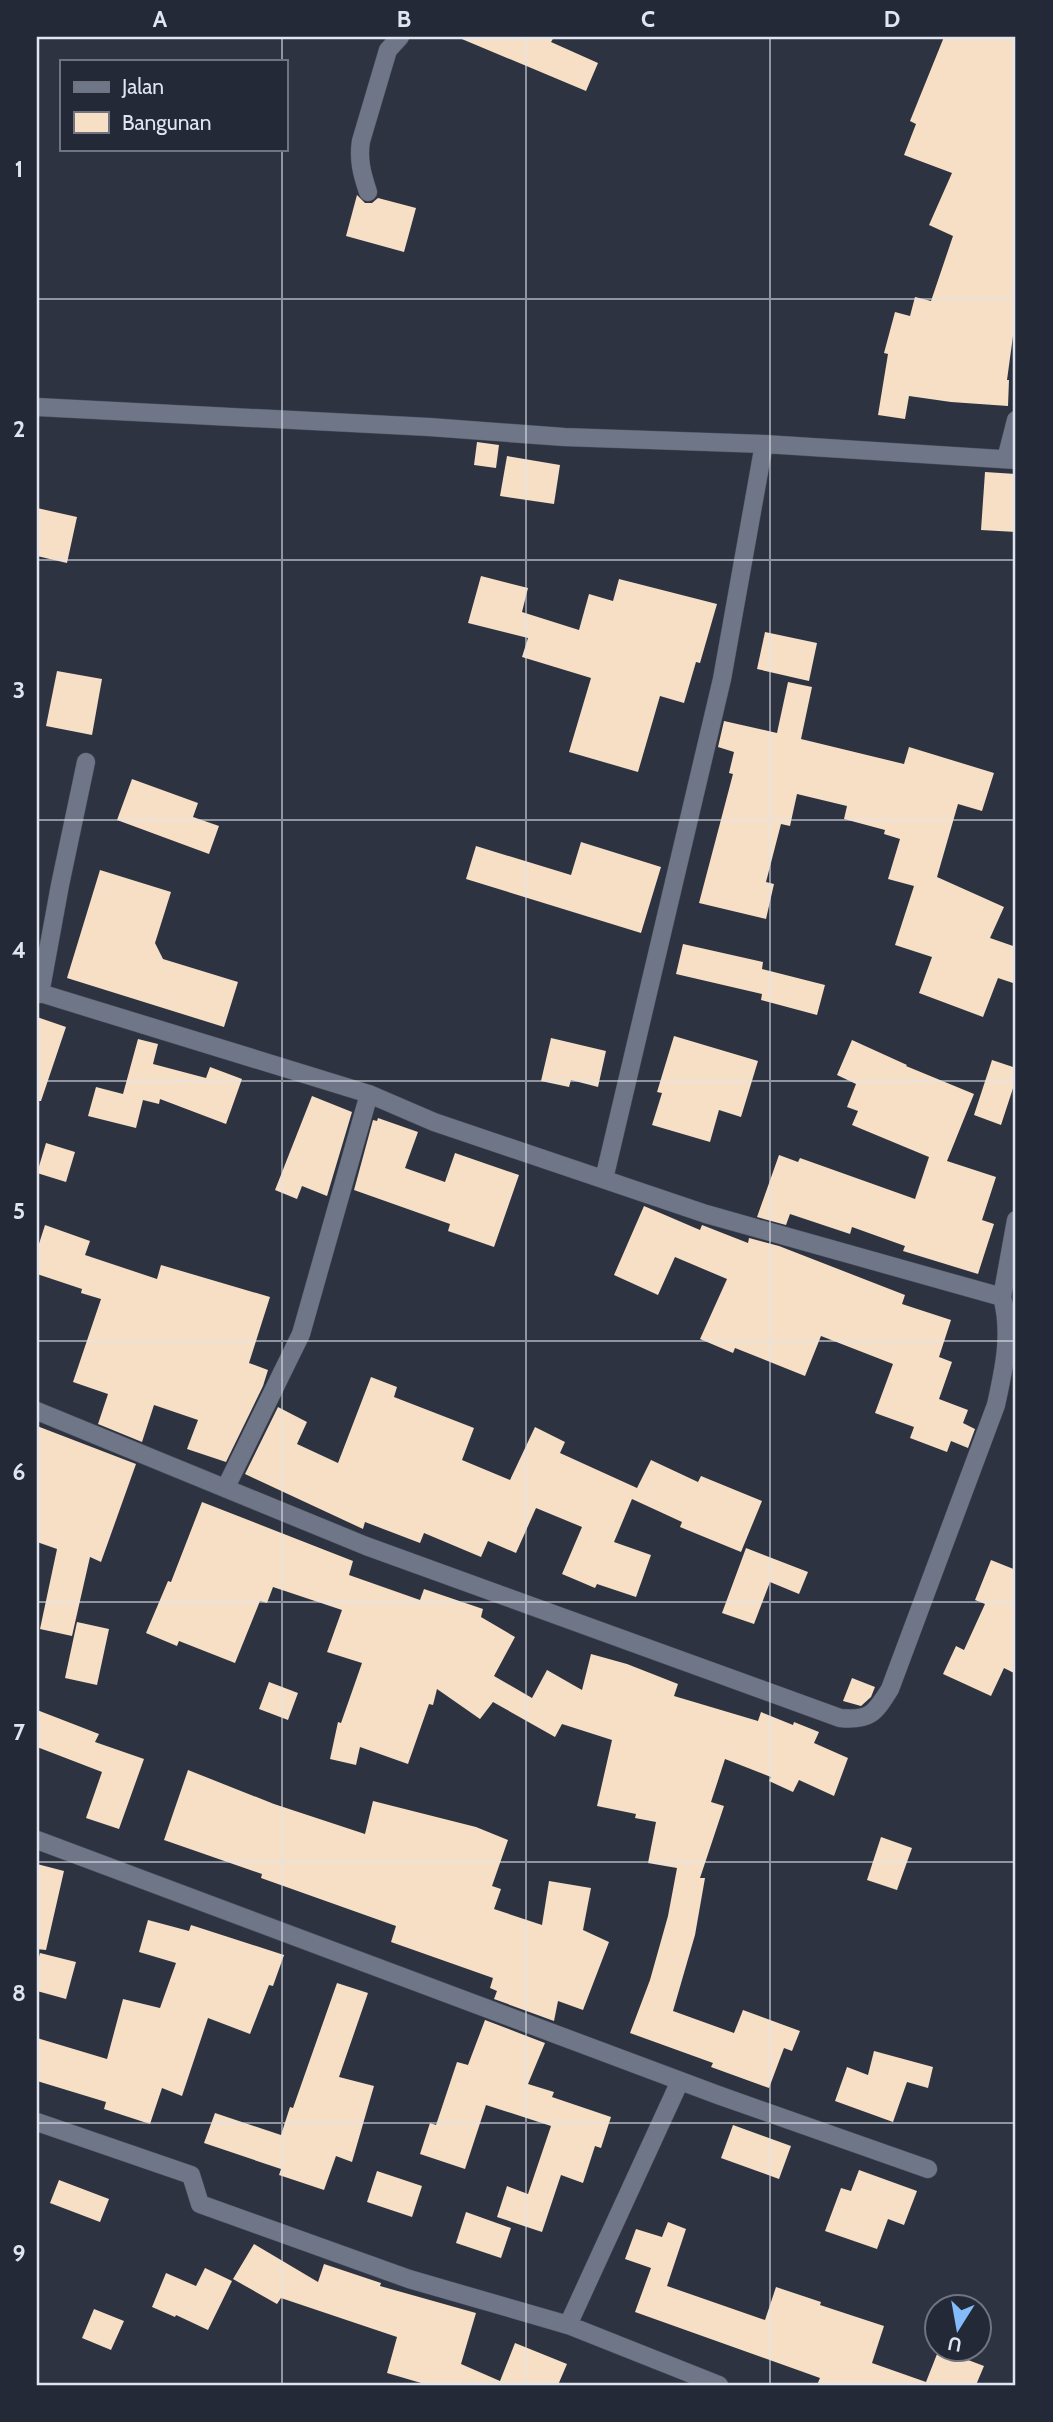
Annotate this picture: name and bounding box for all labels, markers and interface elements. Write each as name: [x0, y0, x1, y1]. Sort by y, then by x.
text: A: [153, 5, 168, 33]
text: B: [397, 5, 411, 33]
text: C: [641, 5, 655, 33]
text: D: [884, 5, 900, 33]
legend: [60, 60, 287, 150]
text: Jalan: [121, 74, 164, 99]
text: Bangunan: [122, 110, 211, 135]
text: 1: [15, 155, 23, 183]
text: 2: [13, 415, 25, 443]
text: 3: [13, 676, 25, 704]
text: 4: [12, 936, 26, 964]
text: 5: [13, 1197, 25, 1225]
text: 6: [13, 1458, 25, 1486]
text: 7: [13, 1718, 25, 1746]
text: 8: [12, 1979, 26, 2007]
text: 9: [13, 2239, 25, 2267]
north arrow: [923, 2292, 993, 2362]
text: U: [946, 2332, 964, 2357]

